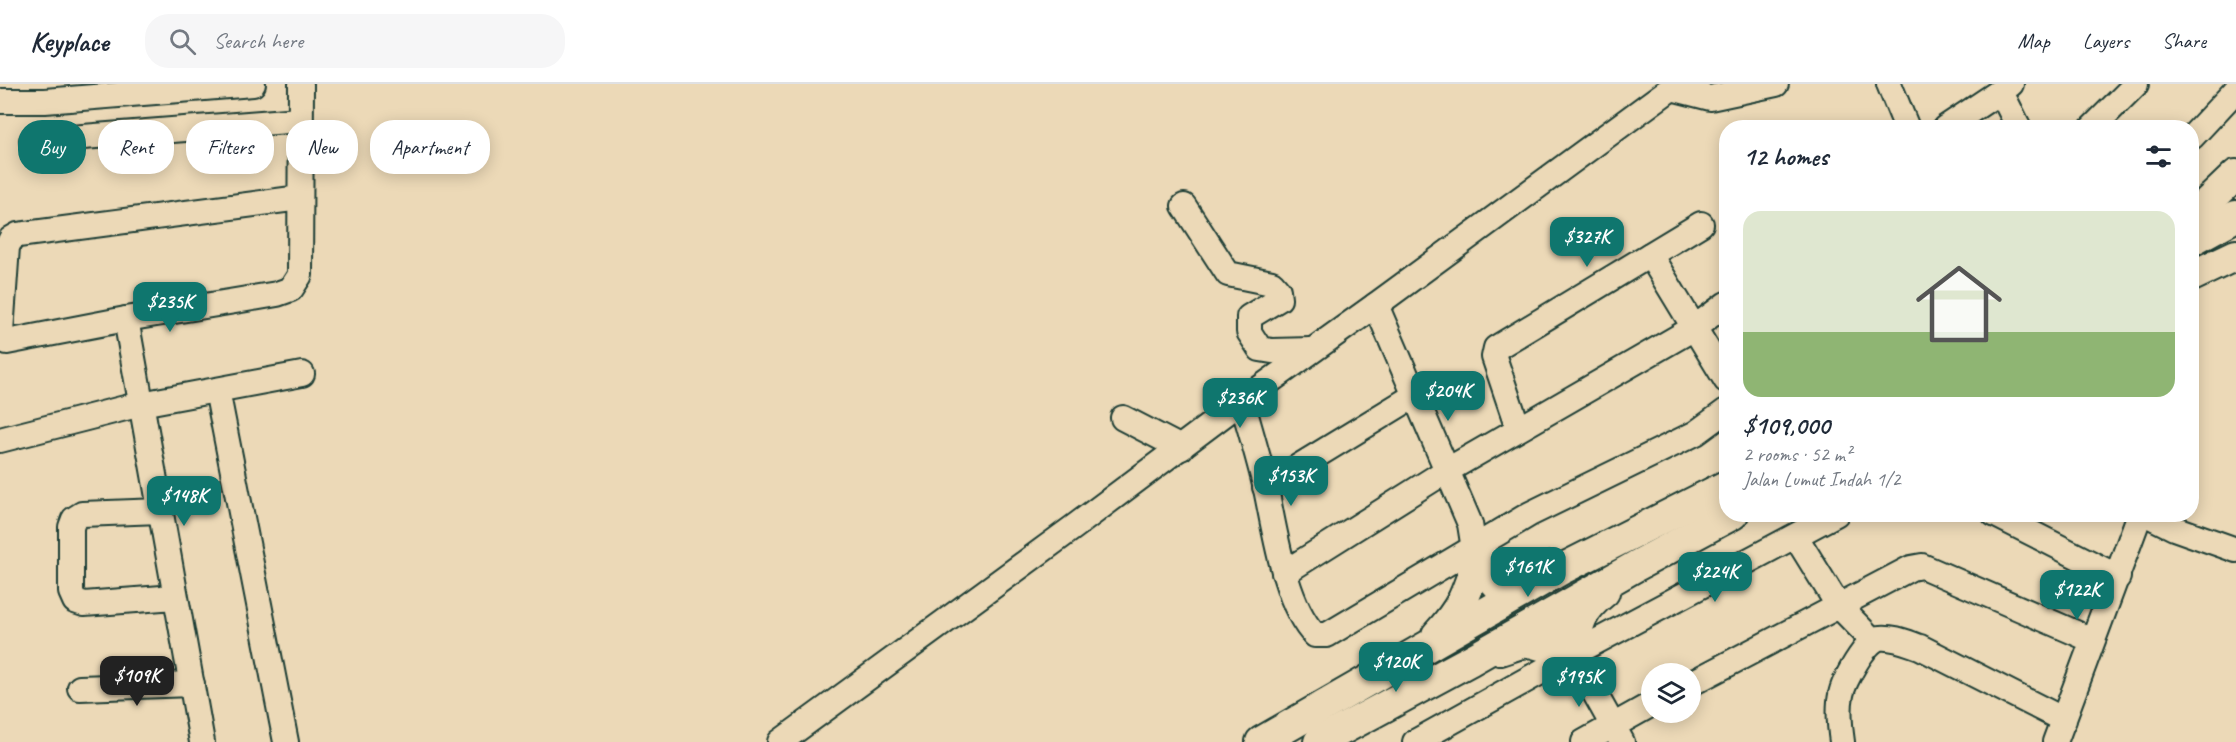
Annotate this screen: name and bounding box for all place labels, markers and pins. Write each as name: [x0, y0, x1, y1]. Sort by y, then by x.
pin: $327K: [1545, 217, 1629, 268]
pin: $235K: [128, 282, 212, 333]
pin: $204K: [1406, 371, 1490, 422]
pin: $236K: [1198, 378, 1282, 429]
pin: $153K: [1249, 456, 1333, 507]
pin: $148K: [142, 476, 226, 527]
pin: $161K: [1486, 547, 1570, 598]
pin: $224K: [1673, 552, 1757, 603]
pin: $122K: [2035, 570, 2119, 621]
pin: $120K: [1354, 642, 1438, 693]
pin: $109K: [95, 656, 179, 707]
pin: $195K: [1537, 657, 1621, 708]

